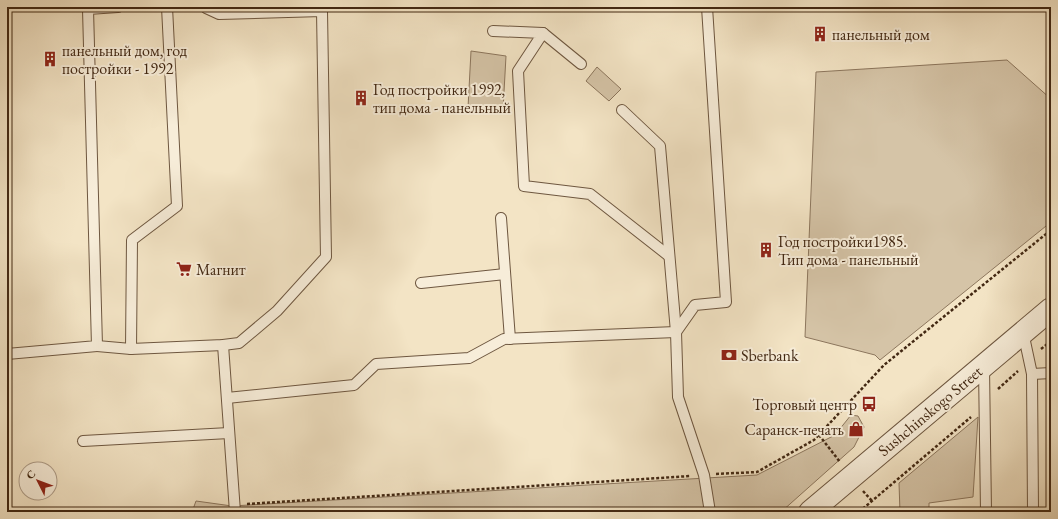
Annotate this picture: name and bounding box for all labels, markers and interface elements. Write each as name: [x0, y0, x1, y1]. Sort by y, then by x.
place label: панельный дом: [832, 24, 930, 45]
building icon: панельный дом: [811, 25, 829, 43]
place label: панельный дом, год постройки - 1992: [62, 40, 188, 79]
building icon: панельный дом, год постройки - 1992: [41, 50, 59, 68]
place label: Год постройки 1992, тип дома - панельный: [373, 79, 512, 118]
building icon: Год постройки 1992, тип дома - панельный: [352, 89, 370, 107]
place label: Год постройки1985. Тип дома - панельный: [778, 231, 919, 270]
building icon: Год постройки1985. Тип дома - панельный: [757, 241, 775, 259]
place label: Магнит: [196, 259, 246, 280]
supermarket icon: Магнит: [175, 260, 193, 278]
place label: Sberbank: [741, 345, 799, 366]
bank icon: Sberbank: [720, 346, 738, 364]
street label: Sushchinskogo Street: [873, 361, 987, 461]
place label: Торговый центр: [752, 394, 857, 415]
bus stop icon: Торговый центр: [860, 395, 878, 413]
place label: Саранск-печать: [744, 419, 844, 440]
shop icon: Саранск-печать: [847, 420, 865, 438]
north arrow: [18, 461, 58, 501]
text: С: [23, 467, 39, 482]

